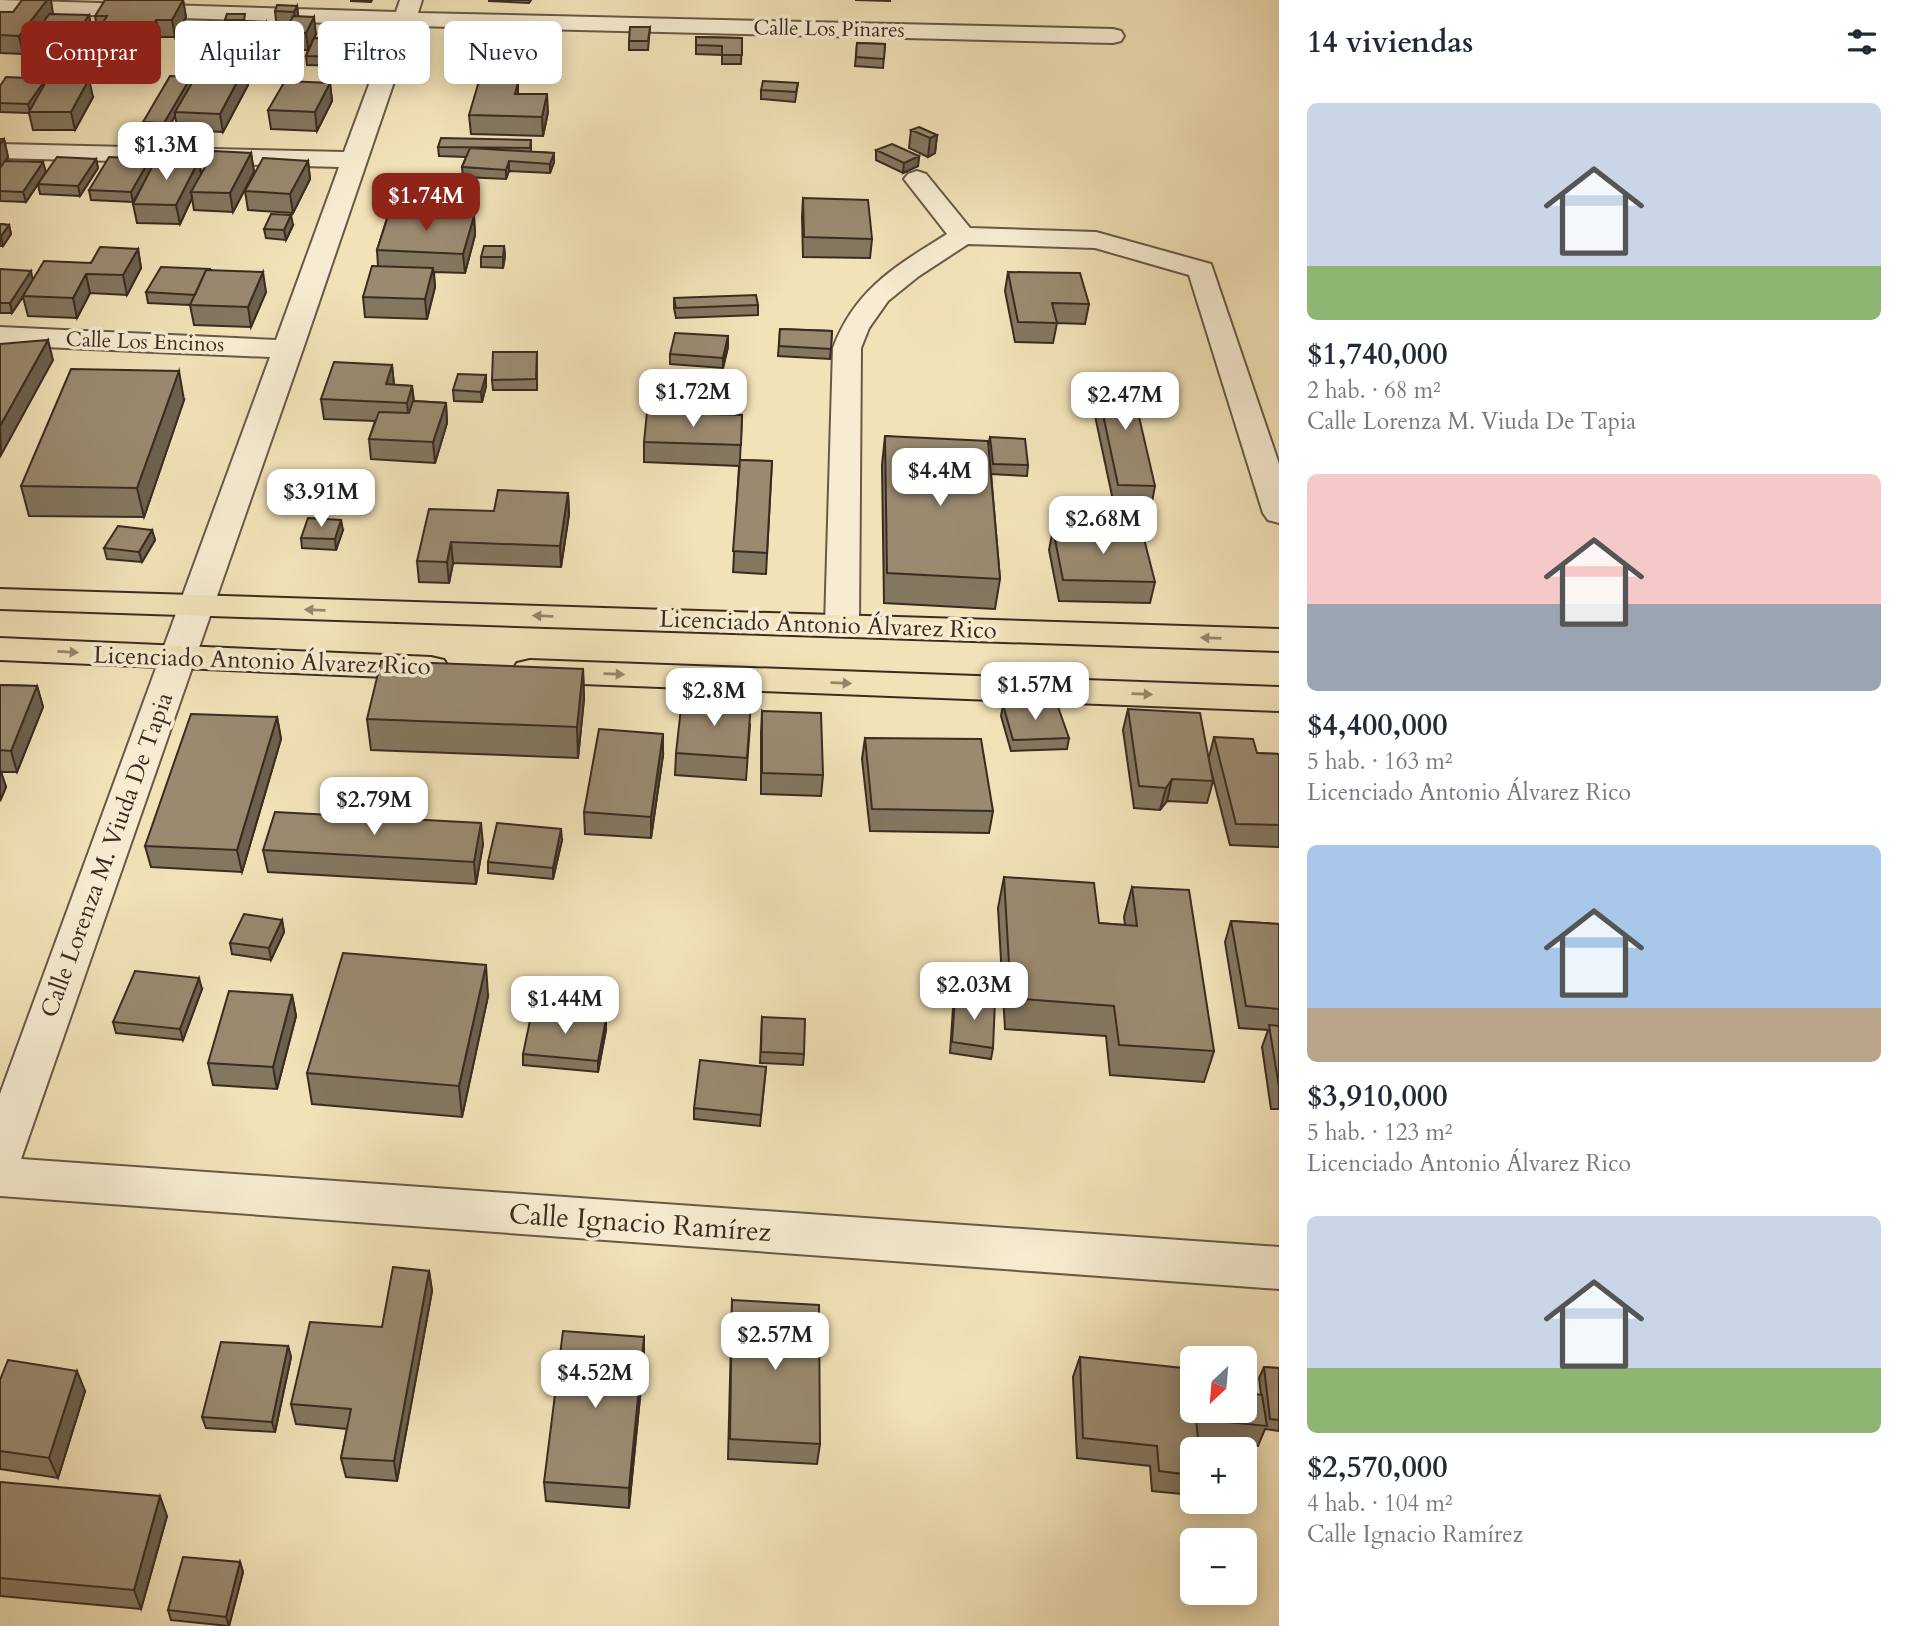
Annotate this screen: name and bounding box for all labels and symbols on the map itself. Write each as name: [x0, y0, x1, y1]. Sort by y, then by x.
street label: Calle Los Pinares: [753, 13, 905, 45]
pin: $1.3M: [117, 122, 215, 182]
pin: $1.74M: [369, 174, 483, 233]
street label: Calle Los Encinos: [65, 325, 225, 359]
pin: $1.72M: [636, 370, 750, 429]
pin: $2.47M: [1068, 372, 1182, 432]
pin: $4.4M: [891, 448, 989, 508]
pin: $3.91M: [264, 470, 378, 529]
pin: $2.68M: [1046, 496, 1160, 556]
street label: Licenciado Antonio Álvarez Rico: [659, 603, 997, 647]
one-way arrow: [304, 604, 326, 616]
one-way arrow: [531, 611, 553, 622]
one-way arrow: [1200, 632, 1222, 643]
street label: Licenciado Antonio Álvarez Rico: [93, 639, 431, 683]
one-way arrow: [57, 647, 79, 658]
pin: $1.57M: [978, 662, 1092, 722]
pin: $2.8M: [665, 668, 763, 728]
one-way arrow: [603, 669, 625, 680]
one-way arrow: [830, 677, 852, 688]
street label: Calle Lorenza M. Viuda De Tapia: [33, 687, 181, 1022]
one-way arrow: [1131, 689, 1153, 700]
pin: $2.79M: [317, 778, 431, 837]
pin: $2.03M: [917, 962, 1031, 1022]
pin: $1.44M: [508, 976, 622, 1036]
street label: Calle Ignacio Ramírez: [507, 1195, 773, 1251]
pin: $2.57M: [718, 1312, 832, 1372]
north arrow: [1180, 1346, 1256, 1423]
pin: $4.52M: [538, 1350, 652, 1410]

